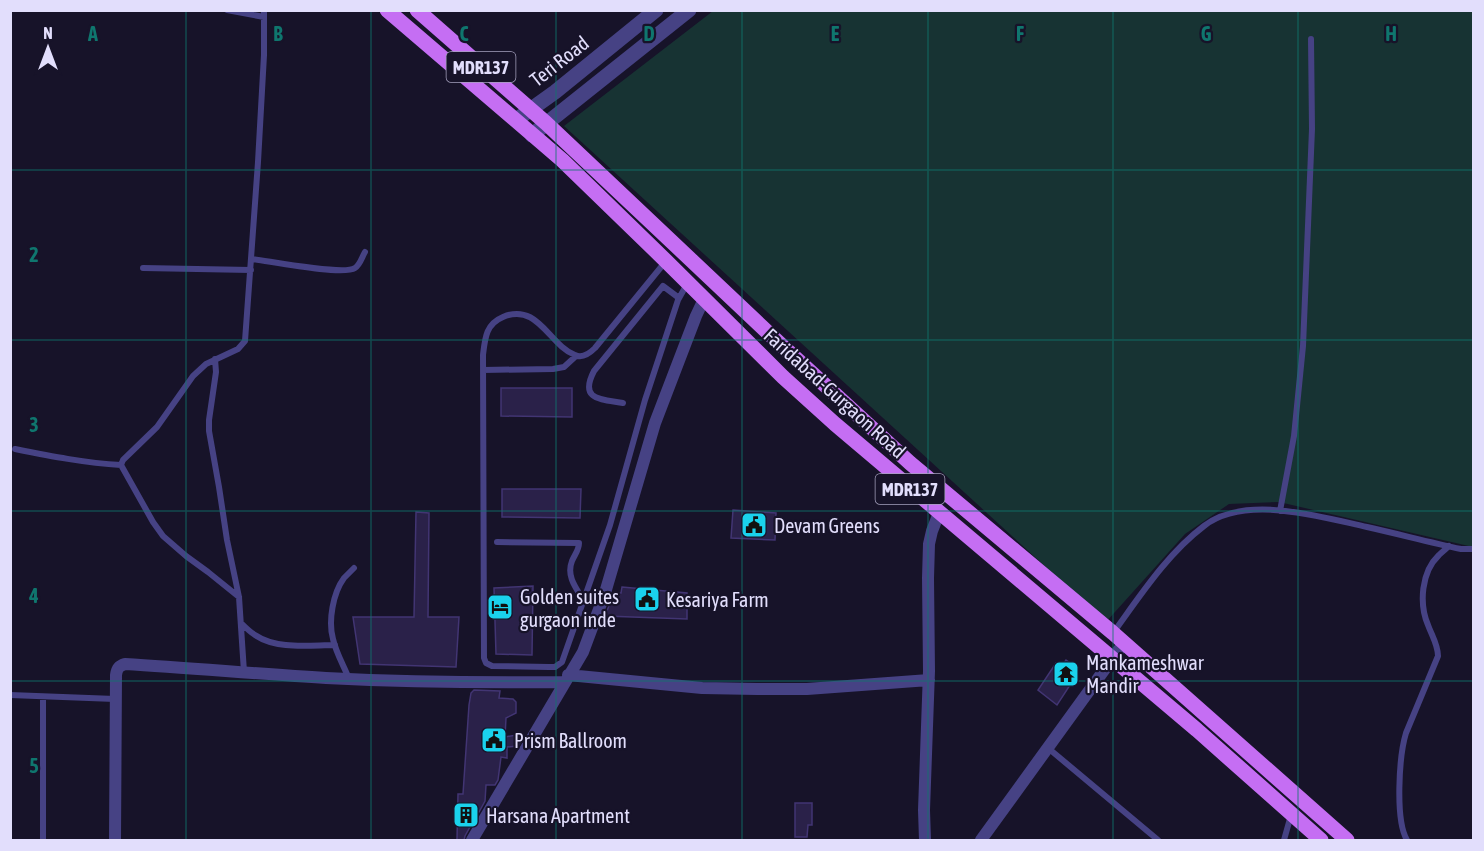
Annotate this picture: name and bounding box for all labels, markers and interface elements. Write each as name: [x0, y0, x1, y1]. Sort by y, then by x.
north arrow: [18, 18, 78, 78]
text: A: [87, 22, 98, 45]
text: B: [273, 22, 283, 45]
text: C: [460, 22, 469, 45]
text: D: [643, 22, 655, 45]
text: E: [831, 22, 840, 45]
text: F: [1016, 22, 1024, 45]
text: G: [1201, 22, 1212, 45]
text: H: [1385, 22, 1397, 45]
text: N: [43, 24, 53, 42]
street label: Teri Road: [525, 31, 593, 91]
road number: MDR137: [446, 52, 516, 82]
text: 2: [29, 243, 39, 266]
street label: Faridabad-Gurgaon Road: [759, 323, 911, 463]
text: 3: [29, 413, 39, 436]
road number: MDR137: [876, 474, 944, 504]
public building icon: Devam Greens: [739, 510, 769, 540]
place label: Devam Greens: [774, 514, 880, 537]
text: 4: [28, 584, 39, 607]
public building icon: Kesariya Farm: [632, 584, 662, 614]
place label: Golden suites gurgaon inde: [520, 585, 619, 631]
place label: Kesariya Farm: [666, 588, 769, 611]
hotel icon: Golden suites gurgaon inde: [485, 592, 515, 622]
place label: Mankameshwar Mandir: [1086, 651, 1205, 697]
temple icon: Mankameshwar Mandir: [1051, 659, 1081, 689]
public building icon: Prism Ballroom: [479, 725, 509, 755]
place label: Prism Ballroom: [514, 729, 627, 752]
text: 5: [29, 754, 39, 777]
building icon: Harsana Apartment: [451, 800, 481, 830]
place label: Harsana Apartment: [486, 804, 630, 827]

